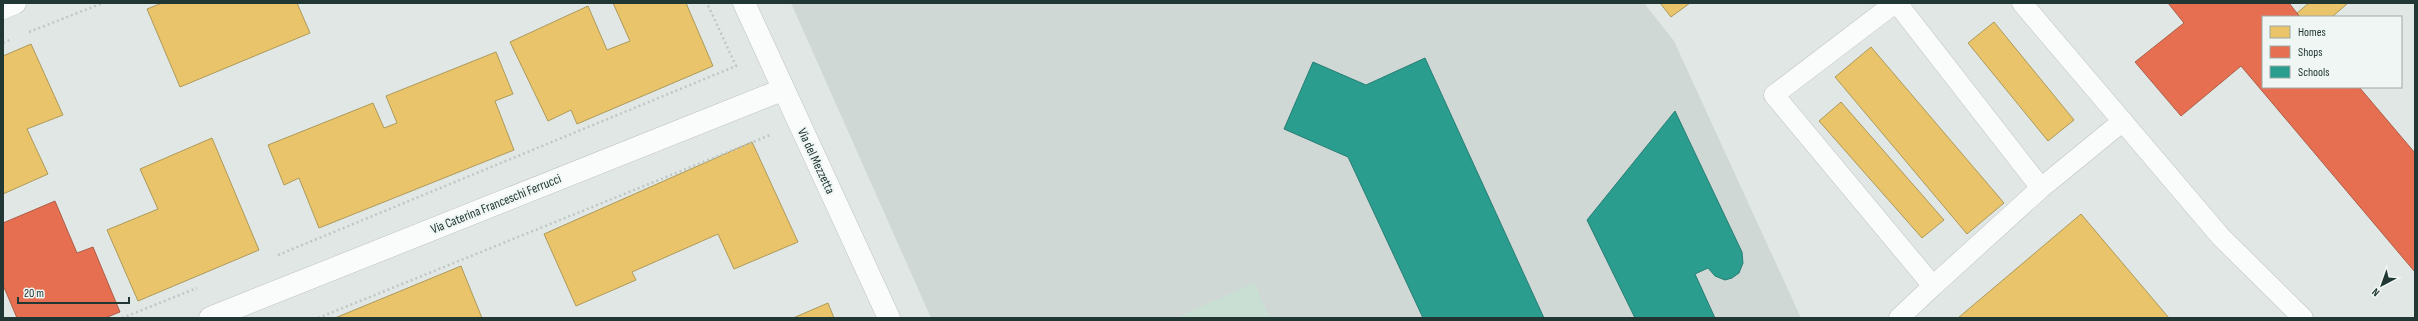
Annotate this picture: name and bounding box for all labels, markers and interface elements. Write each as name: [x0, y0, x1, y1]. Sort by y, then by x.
legend: [2262, 16, 2402, 88]
text: Homes: [2298, 25, 2326, 40]
text: Shops: [2298, 45, 2323, 60]
text: Schools: [2298, 65, 2330, 80]
street label: Via del Mezzetta: [794, 126, 838, 196]
street label: Via Caterina Franceschi Ferrucci: [428, 171, 564, 237]
north arrow: [2362, 265, 2402, 305]
scale bar: [18, 279, 129, 305]
text: N: [2369, 285, 2382, 299]
text: 20 m: [24, 286, 44, 301]

